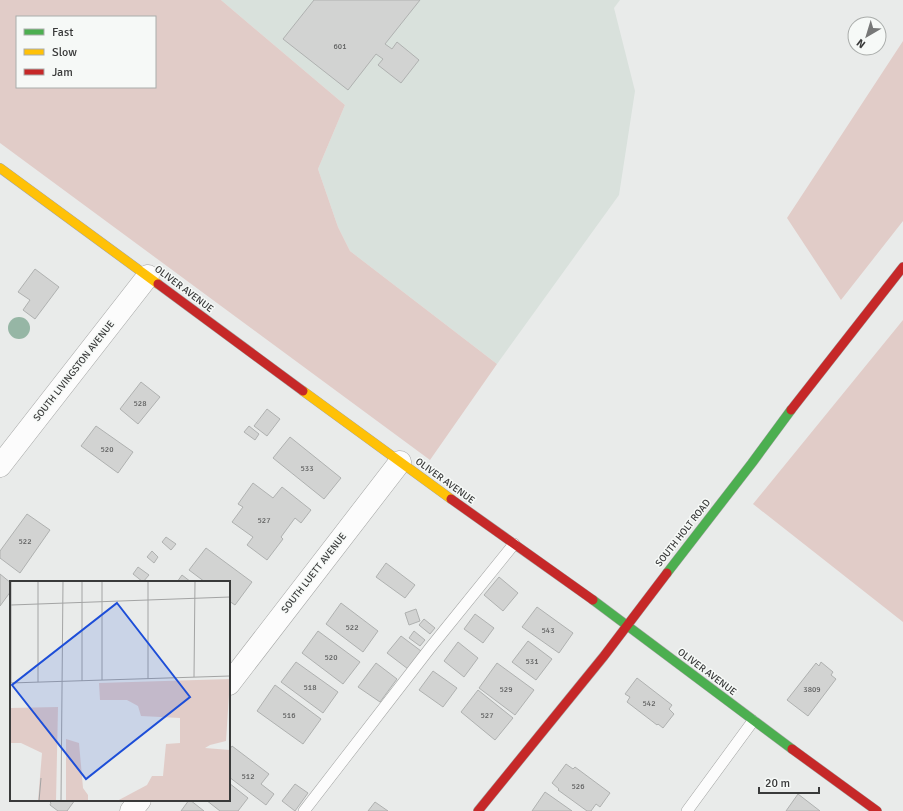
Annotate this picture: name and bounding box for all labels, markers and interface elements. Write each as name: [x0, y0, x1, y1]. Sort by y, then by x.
legend: [16, 16, 156, 88]
north arrow: [847, 16, 887, 56]
text: Fast: [52, 25, 73, 40]
text: N: [854, 36, 868, 51]
house number: 601: [334, 41, 346, 51]
text: Slow: [52, 45, 77, 60]
text: Jam: [52, 65, 73, 80]
street label: OLIVER AVENUE: [152, 263, 216, 315]
street label: SOUTH LIVINGSTON AVENUE: [31, 318, 117, 424]
house number: 528: [134, 398, 146, 408]
house number: 520: [101, 444, 113, 454]
street label: OLIVER AVENUE: [413, 455, 477, 507]
house number: 533: [301, 463, 313, 473]
street label: SOUTH HOLT ROAD: [653, 497, 713, 569]
house number: 527: [258, 515, 270, 525]
street label: SOUTH LUETT AVENUE: [279, 530, 349, 615]
house number: 522: [19, 536, 31, 546]
inset map: [10, 581, 230, 801]
house number: 522: [346, 622, 358, 632]
house number: 543: [542, 625, 554, 635]
street label: OLIVER AVENUE: [675, 646, 739, 698]
house number: 520: [325, 652, 337, 662]
house number: 531: [526, 656, 538, 666]
house number: 518: [304, 682, 316, 692]
house number: 529: [500, 684, 512, 694]
house number: 3809: [803, 684, 821, 694]
house number: 542: [643, 698, 655, 708]
house number: 516: [283, 710, 295, 720]
house number: 527: [481, 710, 493, 720]
scale bar: [759, 769, 819, 795]
house number: 512: [242, 771, 254, 781]
text: 20 m: [765, 776, 790, 791]
house number: 526: [572, 781, 584, 791]

